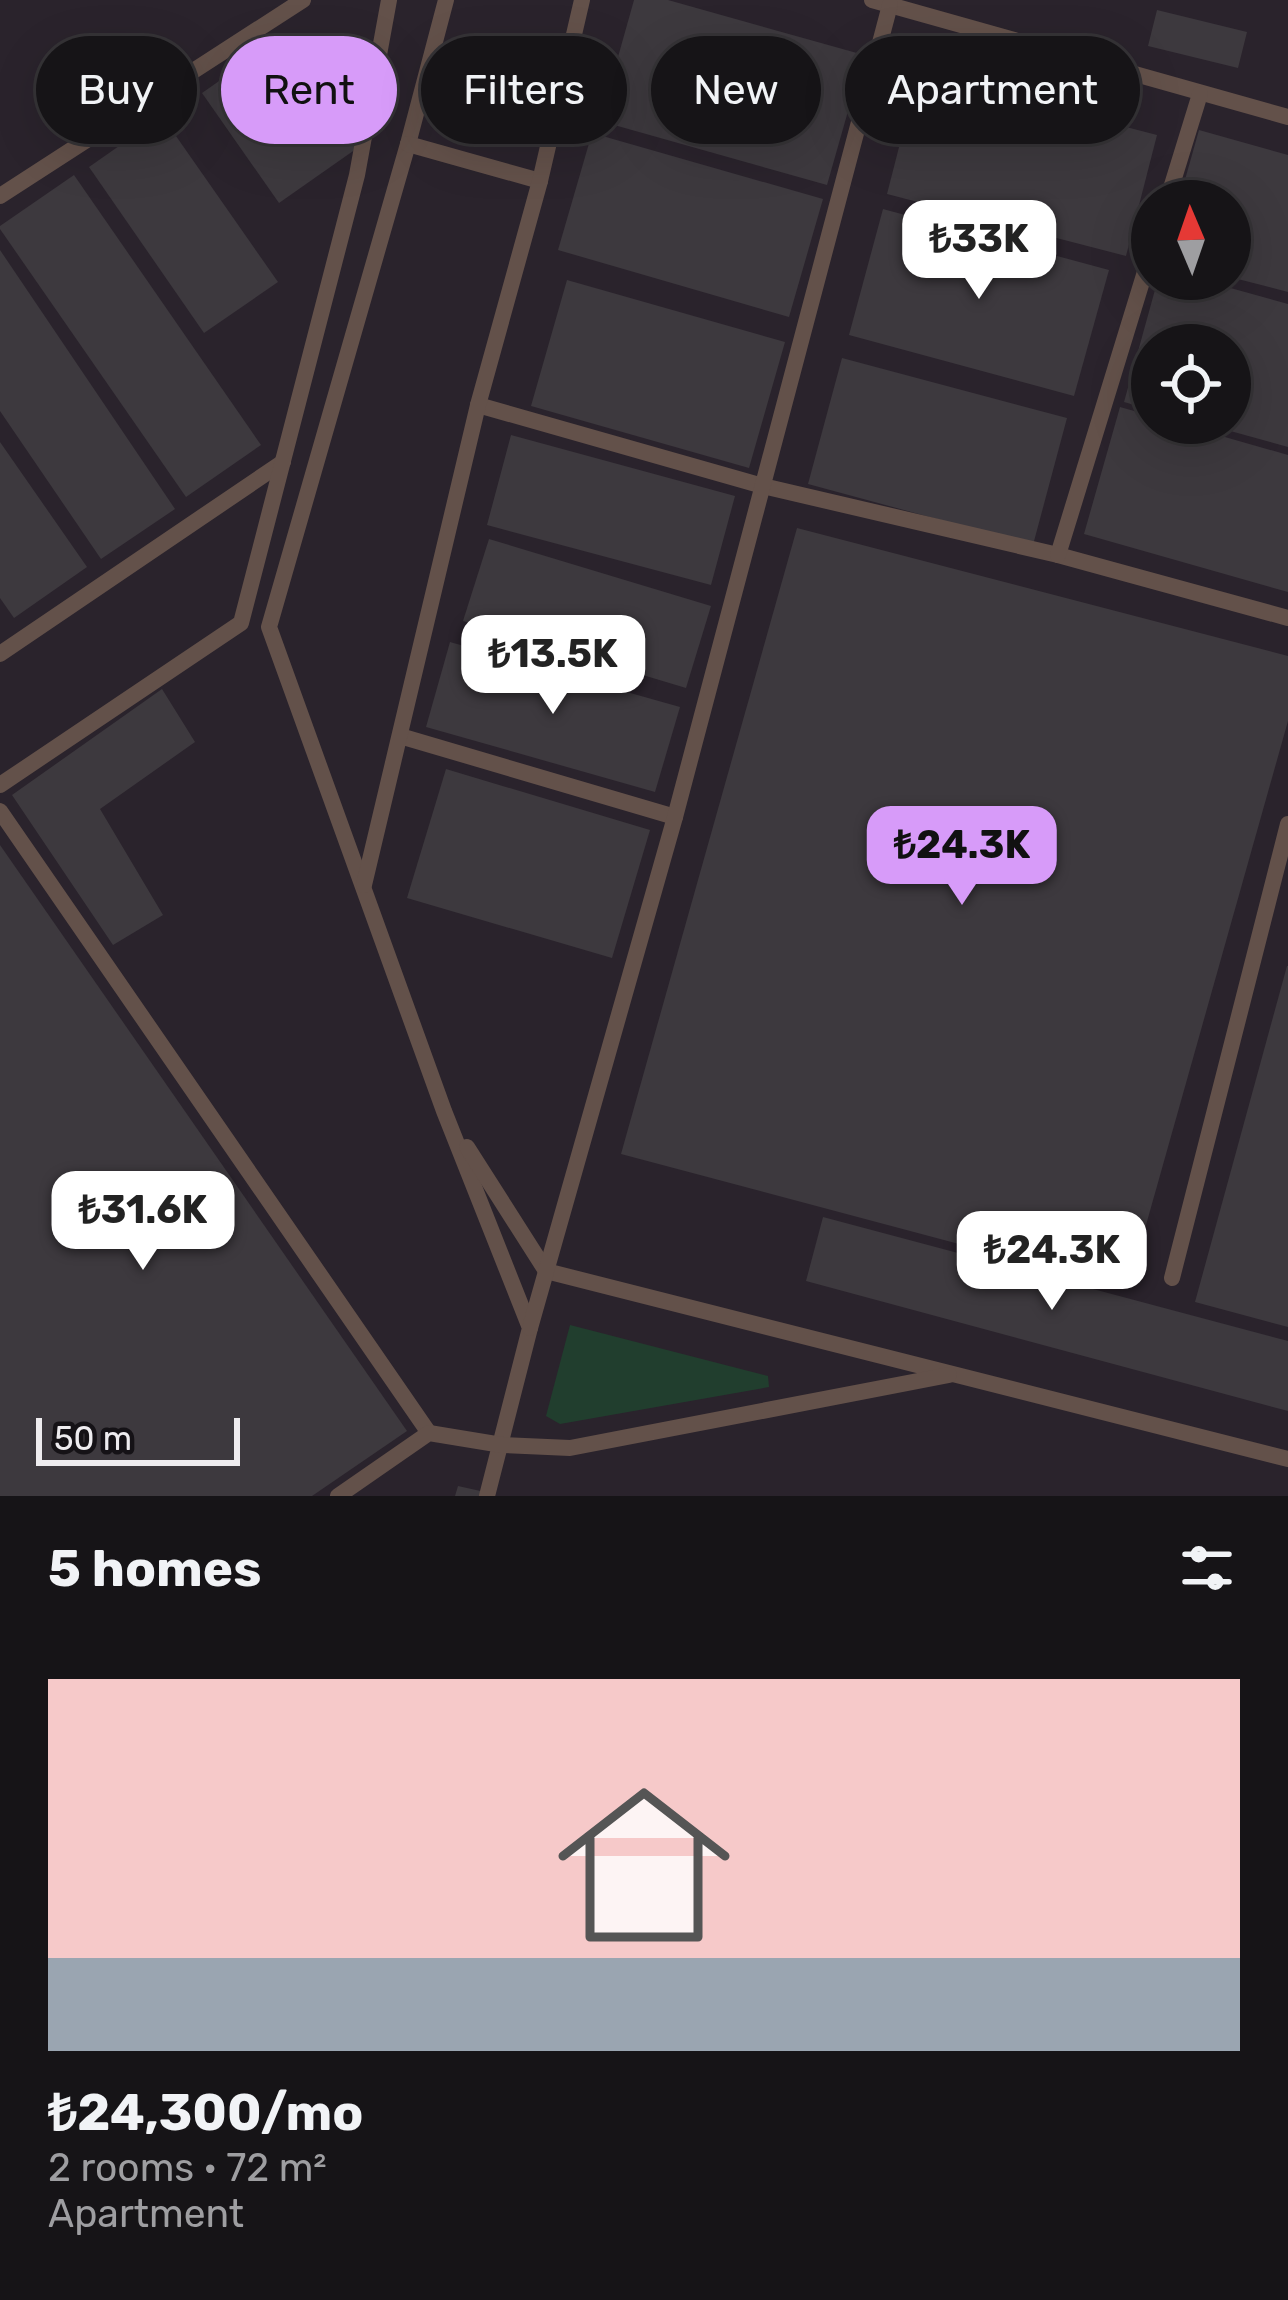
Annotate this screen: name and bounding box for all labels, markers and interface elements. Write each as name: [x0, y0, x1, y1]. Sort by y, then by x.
chip: Buy: [36, 36, 197, 144]
chip: Rent: [221, 36, 397, 144]
chip: Filters: [421, 36, 627, 144]
chip: New: [651, 36, 821, 144]
chip: Apartment: [845, 36, 1140, 144]
north arrow: [1131, 180, 1251, 300]
map controls: [1131, 180, 1251, 444]
pin: ₺33K: [908, 200, 1050, 302]
text: ₺33K: [929, 216, 1029, 262]
button: locate: [1131, 324, 1251, 444]
pin: ₺13.5K: [455, 615, 651, 717]
text: ₺13.5K: [488, 631, 618, 677]
pin: ₺24.3K: [864, 806, 1060, 908]
text: ₺24.3K: [894, 822, 1030, 868]
pin: ₺31.6K: [45, 1171, 241, 1273]
text: ₺31.6K: [79, 1187, 207, 1233]
pin: ₺24.3K: [954, 1211, 1150, 1313]
text: ₺24.3K: [984, 1227, 1120, 1273]
scale bar: [36, 1412, 240, 1465]
text: 50 m: [54, 1419, 132, 1458]
icon: filters: [1174, 1535, 1240, 1601]
text: 5 homes: [48, 1538, 261, 1599]
icon: home: [536, 1757, 752, 1973]
text: ₺24,300/mo: [48, 2082, 363, 2143]
text: 2 rooms · 72 m²: [48, 2145, 327, 2191]
text: Apartment: [48, 2191, 244, 2237]

